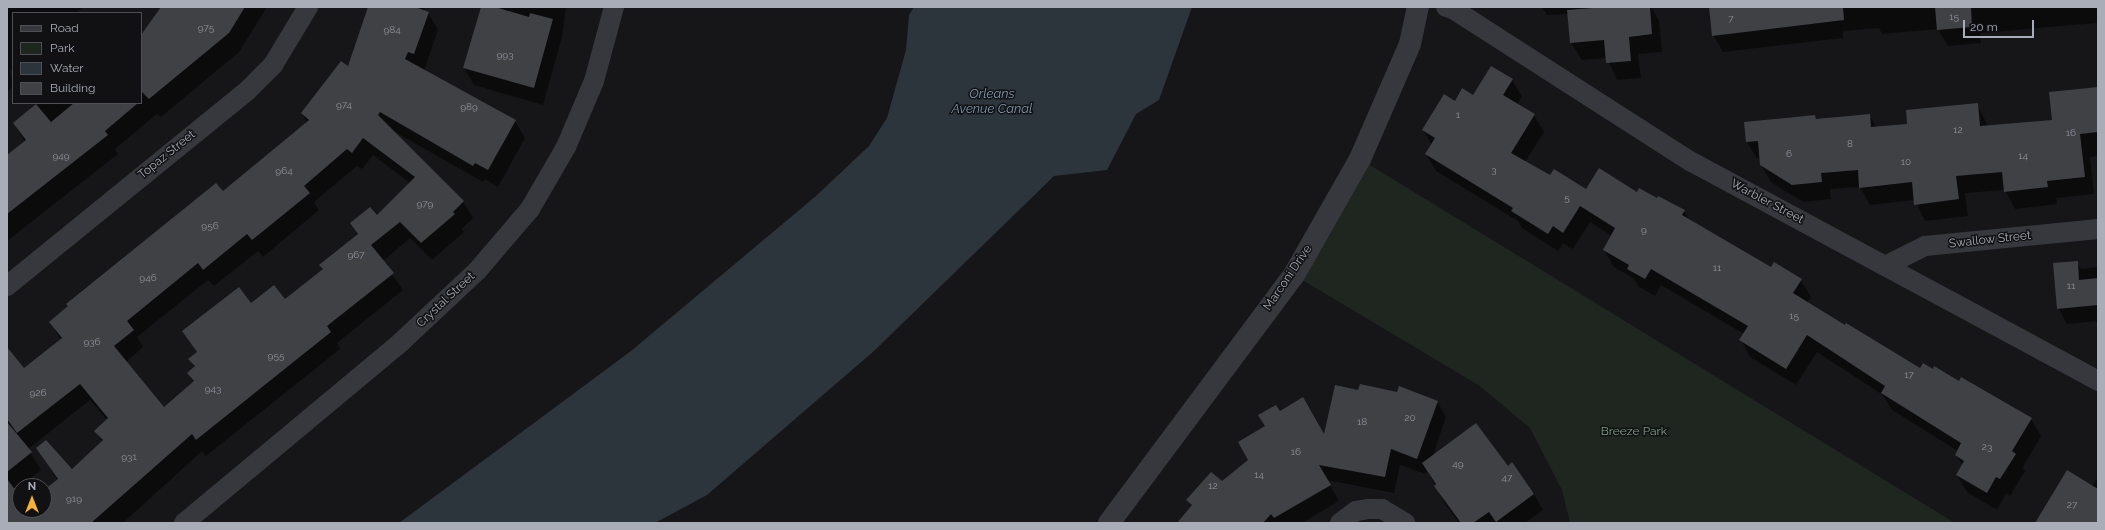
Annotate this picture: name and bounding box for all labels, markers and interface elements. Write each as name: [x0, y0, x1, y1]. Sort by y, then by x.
house number: 15: [1949, 11, 1959, 23]
legend: [12, 12, 142, 104]
scale bar: [1965, 12, 2036, 38]
house number: 7: [1728, 13, 1734, 25]
text: 20 m: [1970, 20, 1998, 34]
text: Road: [50, 21, 79, 35]
house number: 975: [198, 22, 214, 34]
house number: 984: [383, 24, 401, 36]
text: Park: [50, 41, 75, 55]
house number: 993: [496, 49, 514, 61]
text: Water: [50, 61, 84, 75]
text: Building: [50, 81, 96, 95]
water label: Orleans Avenue Canal: [952, 87, 1032, 118]
house number: 974: [336, 99, 352, 111]
house number: 989: [460, 101, 478, 113]
house number: 1: [1456, 109, 1460, 121]
house number: 12: [1953, 124, 1963, 136]
house number: 16: [2066, 127, 2076, 139]
street label: Topaz Street: [136, 128, 198, 182]
house number: 8: [1847, 138, 1853, 150]
house number: 6: [1786, 148, 1792, 160]
house number: 949: [52, 150, 70, 162]
house number: 14: [2018, 150, 2028, 162]
house number: 10: [1901, 156, 1911, 168]
house number: 3: [1491, 164, 1497, 176]
house number: 964: [275, 165, 293, 177]
street label: Warbler Street: [1728, 177, 1806, 227]
house number: 5: [1564, 192, 1570, 204]
house number: 979: [417, 198, 433, 210]
house number: 956: [201, 220, 219, 232]
house number: 9: [1641, 224, 1647, 236]
street label: Swallow Street: [1948, 229, 2032, 251]
street label: Marconi Drive: [1261, 242, 1315, 314]
house number: 967: [347, 249, 365, 261]
house number: 11: [1713, 262, 1721, 274]
street label: Crystal Street: [414, 269, 478, 331]
house number: 946: [139, 272, 157, 284]
house number: 11: [2067, 280, 2075, 292]
house number: 15: [1789, 310, 1799, 322]
house number: 936: [83, 336, 101, 348]
house number: 955: [268, 350, 284, 362]
house number: 17: [1904, 369, 1914, 381]
house number: 943: [205, 383, 221, 395]
house number: 926: [29, 387, 47, 399]
house number: 20: [1404, 412, 1416, 424]
house number: 18: [1357, 416, 1367, 428]
park label: Breeze Park: [1601, 425, 1667, 439]
house number: 23: [1982, 441, 1992, 453]
house number: 16: [1291, 446, 1301, 458]
house number: 931: [121, 451, 137, 463]
house number: 49: [1452, 458, 1464, 470]
house number: 14: [1254, 469, 1264, 481]
house number: 47: [1502, 472, 1512, 484]
north arrow: [12, 478, 52, 518]
text: N: [28, 480, 36, 493]
house number: 12: [1208, 480, 1218, 492]
house number: 919: [66, 493, 82, 505]
house number: 27: [2067, 499, 2077, 511]

